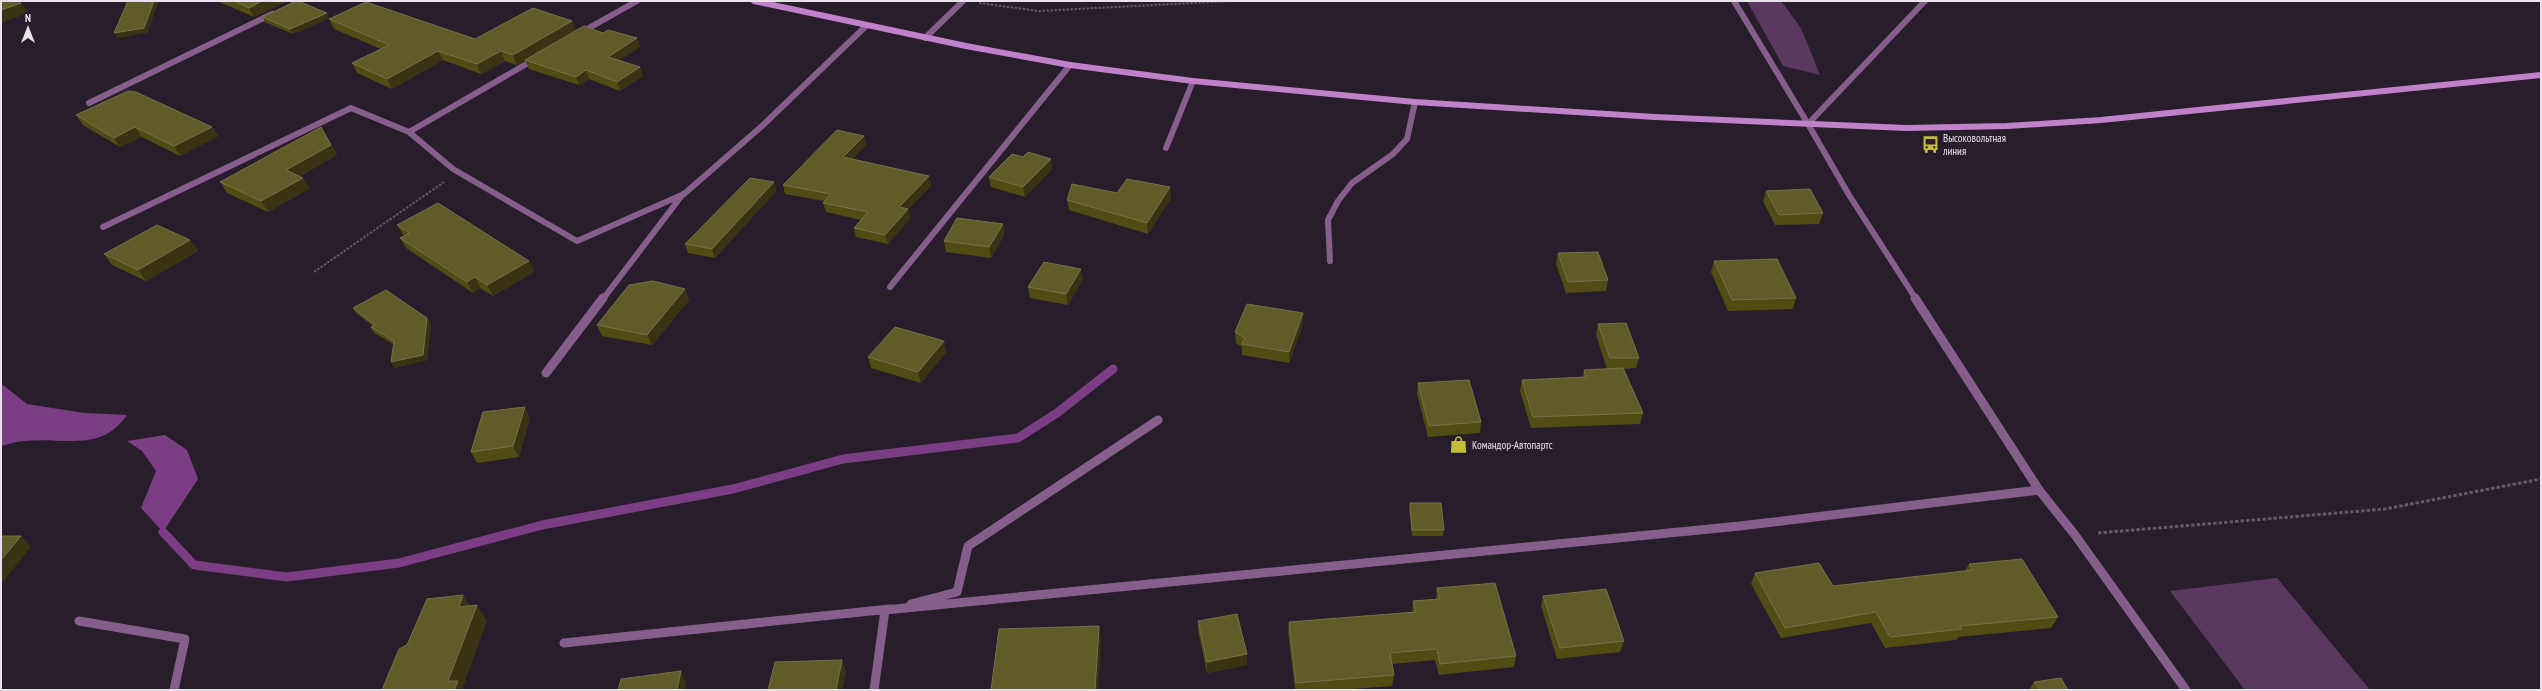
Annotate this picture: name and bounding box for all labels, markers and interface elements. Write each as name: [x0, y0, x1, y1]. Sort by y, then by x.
north arrow: [8, 8, 48, 48]
text: N: [25, 11, 31, 25]
place label: Высоковольтная линия: [1942, 131, 2006, 158]
bus stop icon: Высоковольтная линия: [1920, 134, 1940, 154]
shop icon: Командор-Автопартс: [1449, 435, 1469, 455]
place label: Командор-Автопартс: [1472, 438, 1553, 452]

